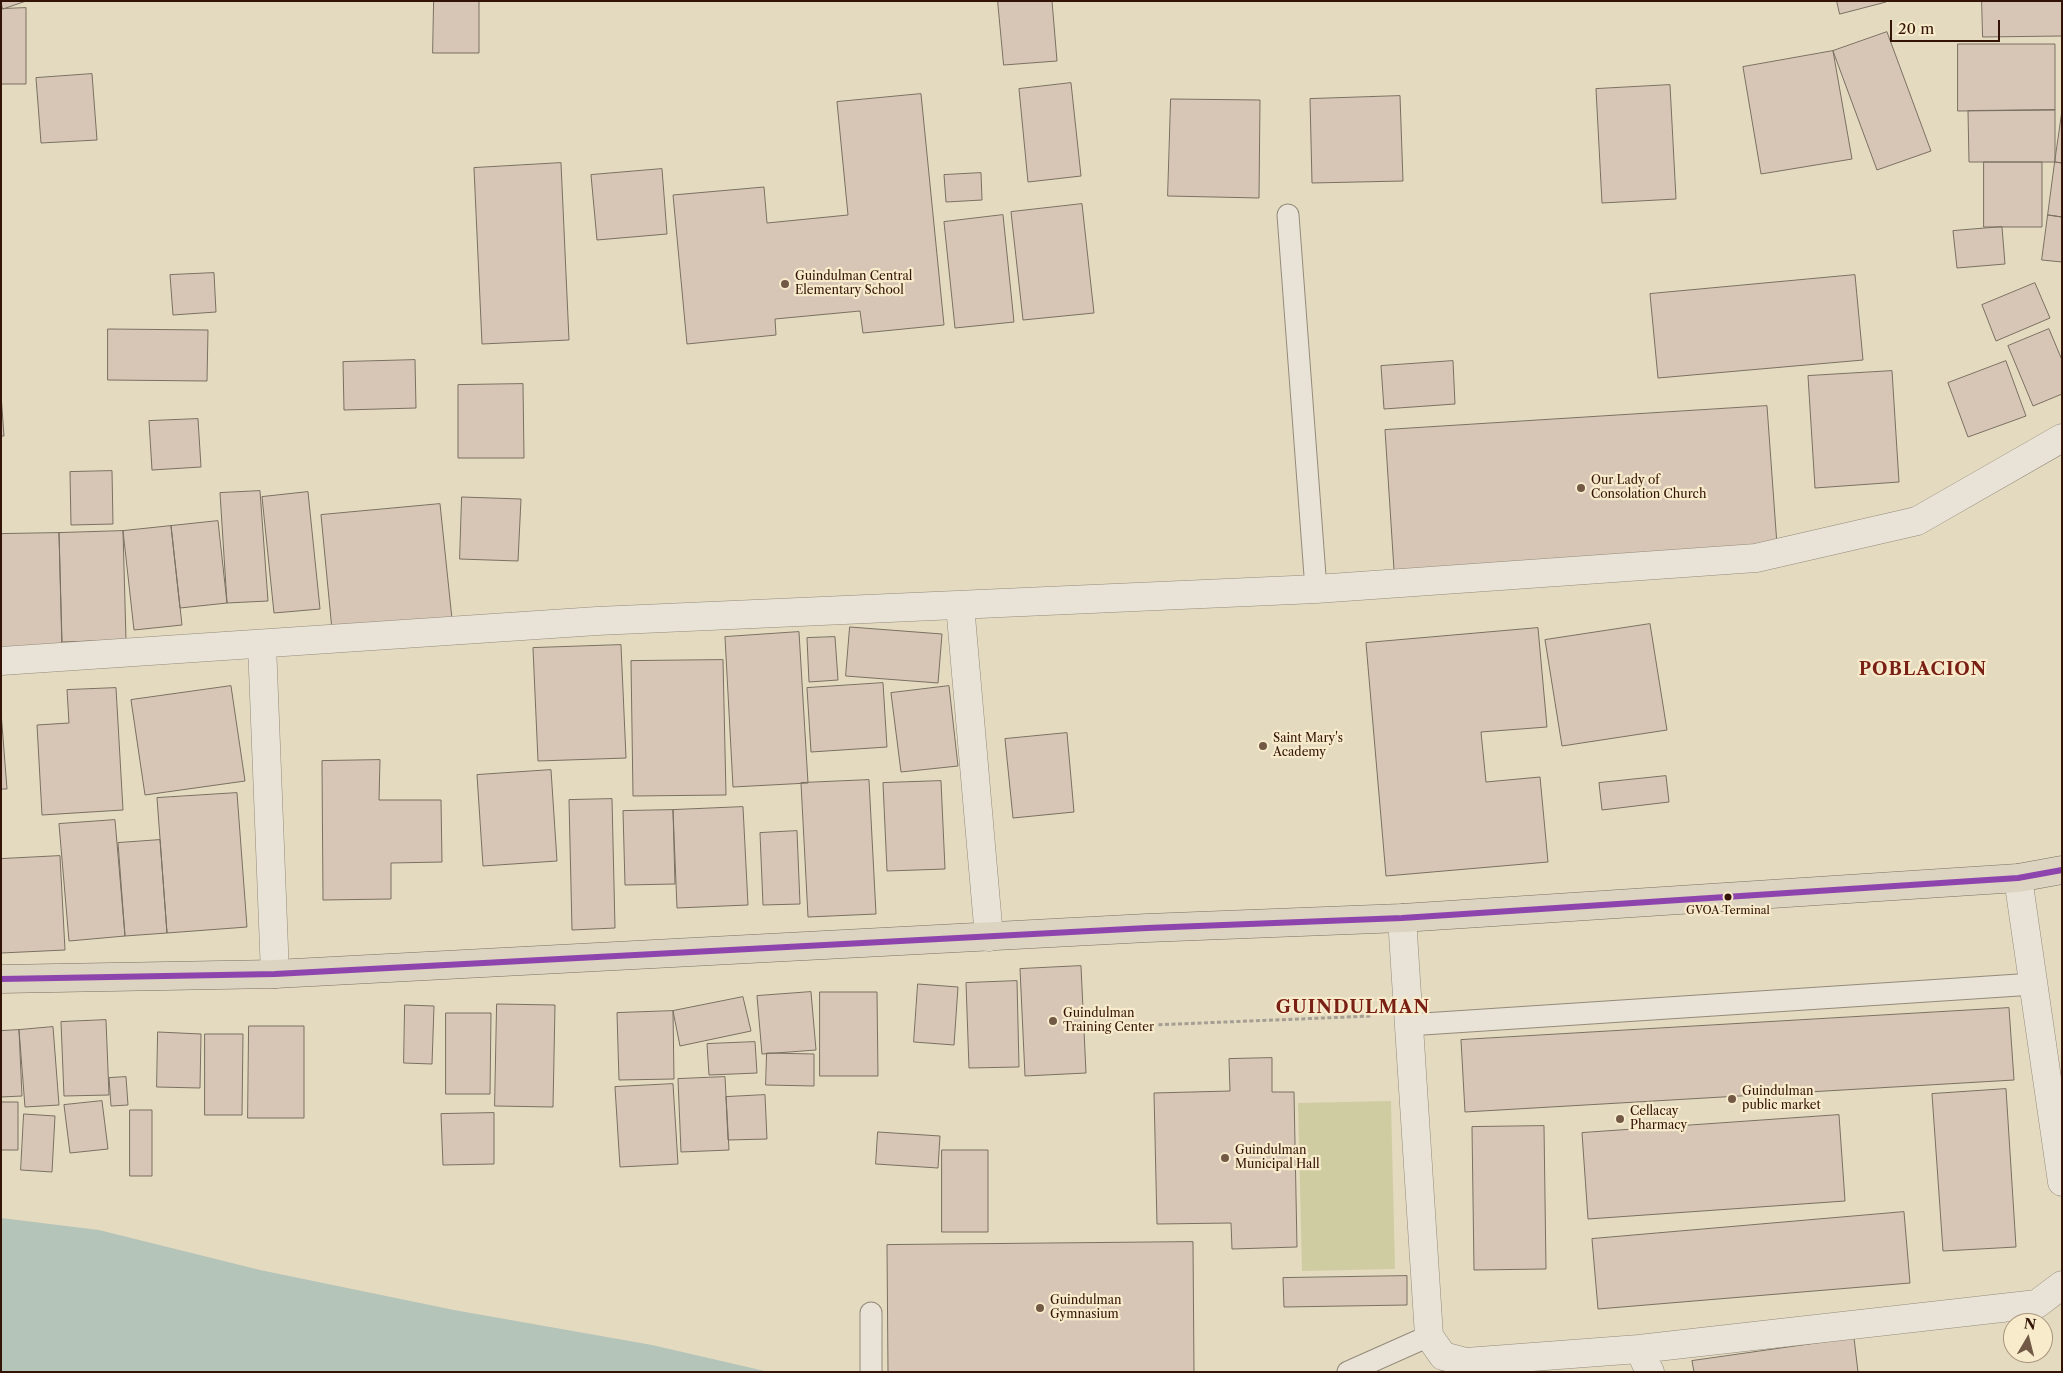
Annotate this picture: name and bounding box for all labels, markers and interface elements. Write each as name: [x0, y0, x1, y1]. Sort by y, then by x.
scale bar: [1893, 10, 2003, 42]
text: 20 m: [1898, 19, 1934, 38]
place label: Guindulman Central Elementary School: [795, 270, 912, 298]
marker: Guindulman Central Elementary School: [779, 278, 791, 290]
place label: Our Lady of Consolation Church: [1591, 474, 1706, 502]
marker: Our Lady of Consolation Church: [1575, 482, 1587, 494]
district label: POBLACION: [1858, 659, 1988, 681]
place label: Saint Mary's Academy: [1273, 732, 1343, 760]
marker: Saint Mary's Academy: [1257, 740, 1269, 752]
marker: GVOA Terminal: [1723, 892, 1733, 902]
place label: GVOA Terminal: [1686, 904, 1770, 918]
district label: GUINDULMAN: [1275, 997, 1431, 1019]
place label: Guindulman Training Center: [1063, 1007, 1154, 1035]
marker: Guindulman Training Center: [1047, 1015, 1059, 1027]
place label: Guindulman public market: [1742, 1085, 1821, 1113]
marker: Guindulman public market: [1726, 1093, 1738, 1105]
place label: Cellacay Pharmacy: [1630, 1105, 1687, 1133]
marker: Cellacay Pharmacy: [1614, 1113, 1626, 1125]
place label: Guindulman Municipal Hall: [1235, 1144, 1320, 1172]
marker: Guindulman Municipal Hall: [1219, 1152, 1231, 1164]
place label: Guindulman Gymnasium: [1050, 1294, 1122, 1322]
marker: Guindulman Gymnasium: [1034, 1302, 1046, 1314]
north arrow: [2003, 1313, 2053, 1363]
text: N: [2023, 1314, 2037, 1334]

